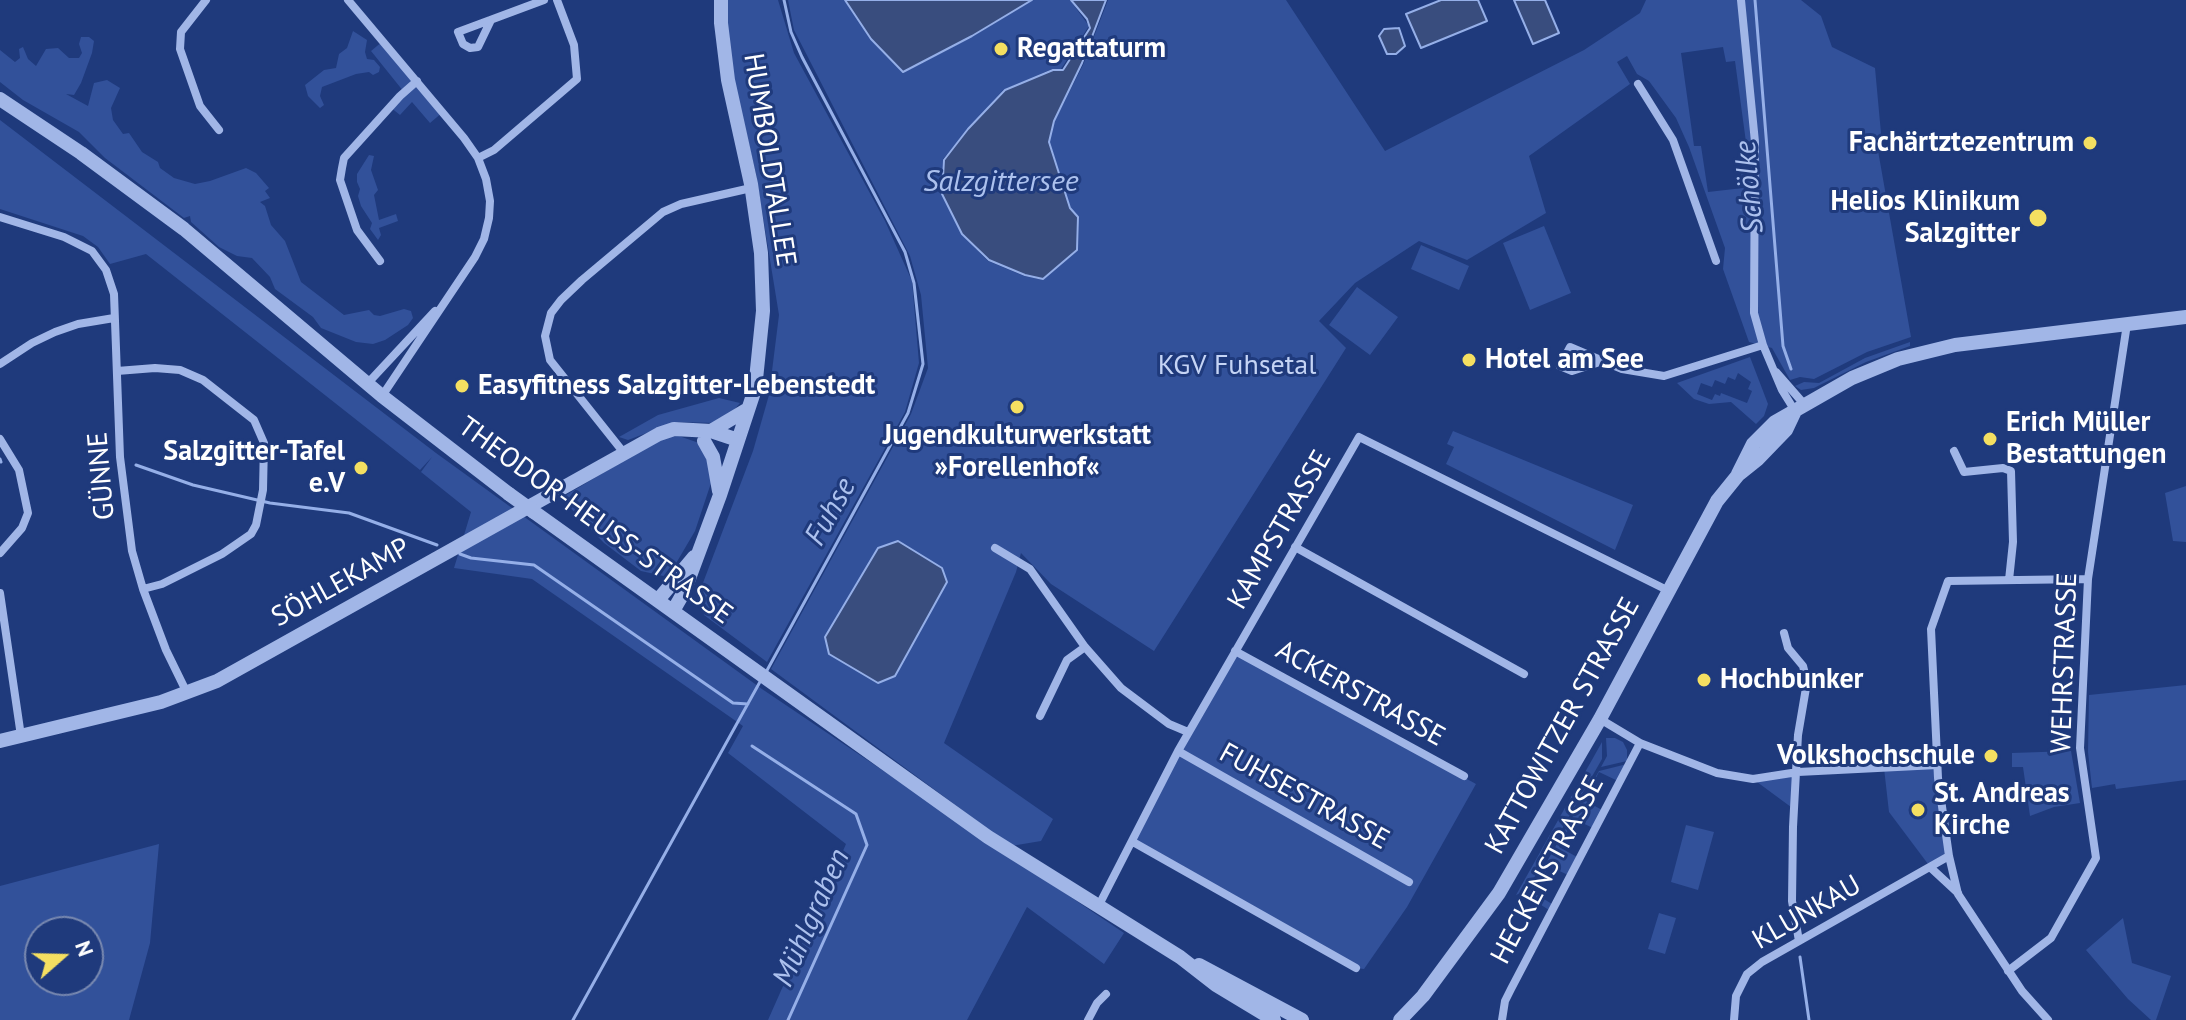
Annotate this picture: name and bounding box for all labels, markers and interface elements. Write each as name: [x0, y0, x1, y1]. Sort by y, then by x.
place label: Regattaturm: [1017, 32, 1166, 66]
marker: Regattaturm: [992, 40, 1010, 58]
street label: HUMBOLDTALLEE: [736, 51, 802, 269]
place label: Fachärtztezentrum: [1849, 126, 2074, 160]
marker: Fachärtztezentrum: [2081, 134, 2099, 152]
water label: Schölke: [1728, 139, 1772, 235]
water label: Salzgittersee: [923, 164, 1079, 200]
place label: Helios Klinikum Salzgitter: [1831, 185, 2020, 251]
marker: Helios Klinikum Salzgitter: [2027, 207, 2049, 229]
place label: Hotel am See: [1485, 343, 1644, 377]
park label: KGV Fuhsetal: [1158, 349, 1316, 383]
marker: Hotel am See: [1460, 351, 1478, 369]
place label: Easyfitness Salzgitter-Lebenstedt: [478, 369, 875, 403]
marker: Easyfitness Salzgitter-Lebenstedt: [453, 377, 471, 395]
marker: Jugendkulturwerkstatt »Forellenhof«: [1008, 398, 1026, 416]
place label: Erich Müller Bestattungen: [2006, 406, 2166, 472]
street label: THEODOR-HEUSS-STRASSE: [451, 410, 739, 632]
place label: Jugendkulturwerkstatt »Forellenhof«: [883, 419, 1151, 485]
marker: Erich Müller Bestattungen: [1981, 430, 1999, 448]
street label: GÜNNE: [81, 431, 123, 521]
place label: Salzgitter-Tafel e.V: [163, 435, 345, 501]
street label: KAMPSTRASSE: [1221, 445, 1339, 615]
marker: Salzgitter-Tafel e.V: [352, 459, 370, 477]
water label: Fuhse: [798, 472, 864, 552]
street label: SÖHLEKAMP: [266, 531, 416, 635]
street label: WEHRSTRASSE: [2045, 572, 2085, 754]
street label: KATTOWITZER STRASSE: [1479, 592, 1647, 860]
street label: ACKERSTRASSE: [1270, 634, 1450, 754]
place label: Hochbunker: [1720, 663, 1863, 697]
marker: Hochbunker: [1695, 671, 1713, 689]
street label: FUHSESTRASSE: [1213, 737, 1395, 857]
place label: Volkshochschule: [1777, 739, 1975, 773]
marker: Volkshochschule: [1982, 747, 2000, 765]
street label: HECKENSTRASSE: [1484, 770, 1612, 970]
place label: St. Andreas Kirche: [1934, 777, 2070, 843]
marker: St. Andreas Kirche: [1909, 801, 1927, 819]
water label: Mühlgraben: [766, 844, 858, 992]
street label: KLUNKAU: [1747, 869, 1867, 957]
north arrow: [24, 916, 104, 996]
text: N: [69, 937, 100, 960]

